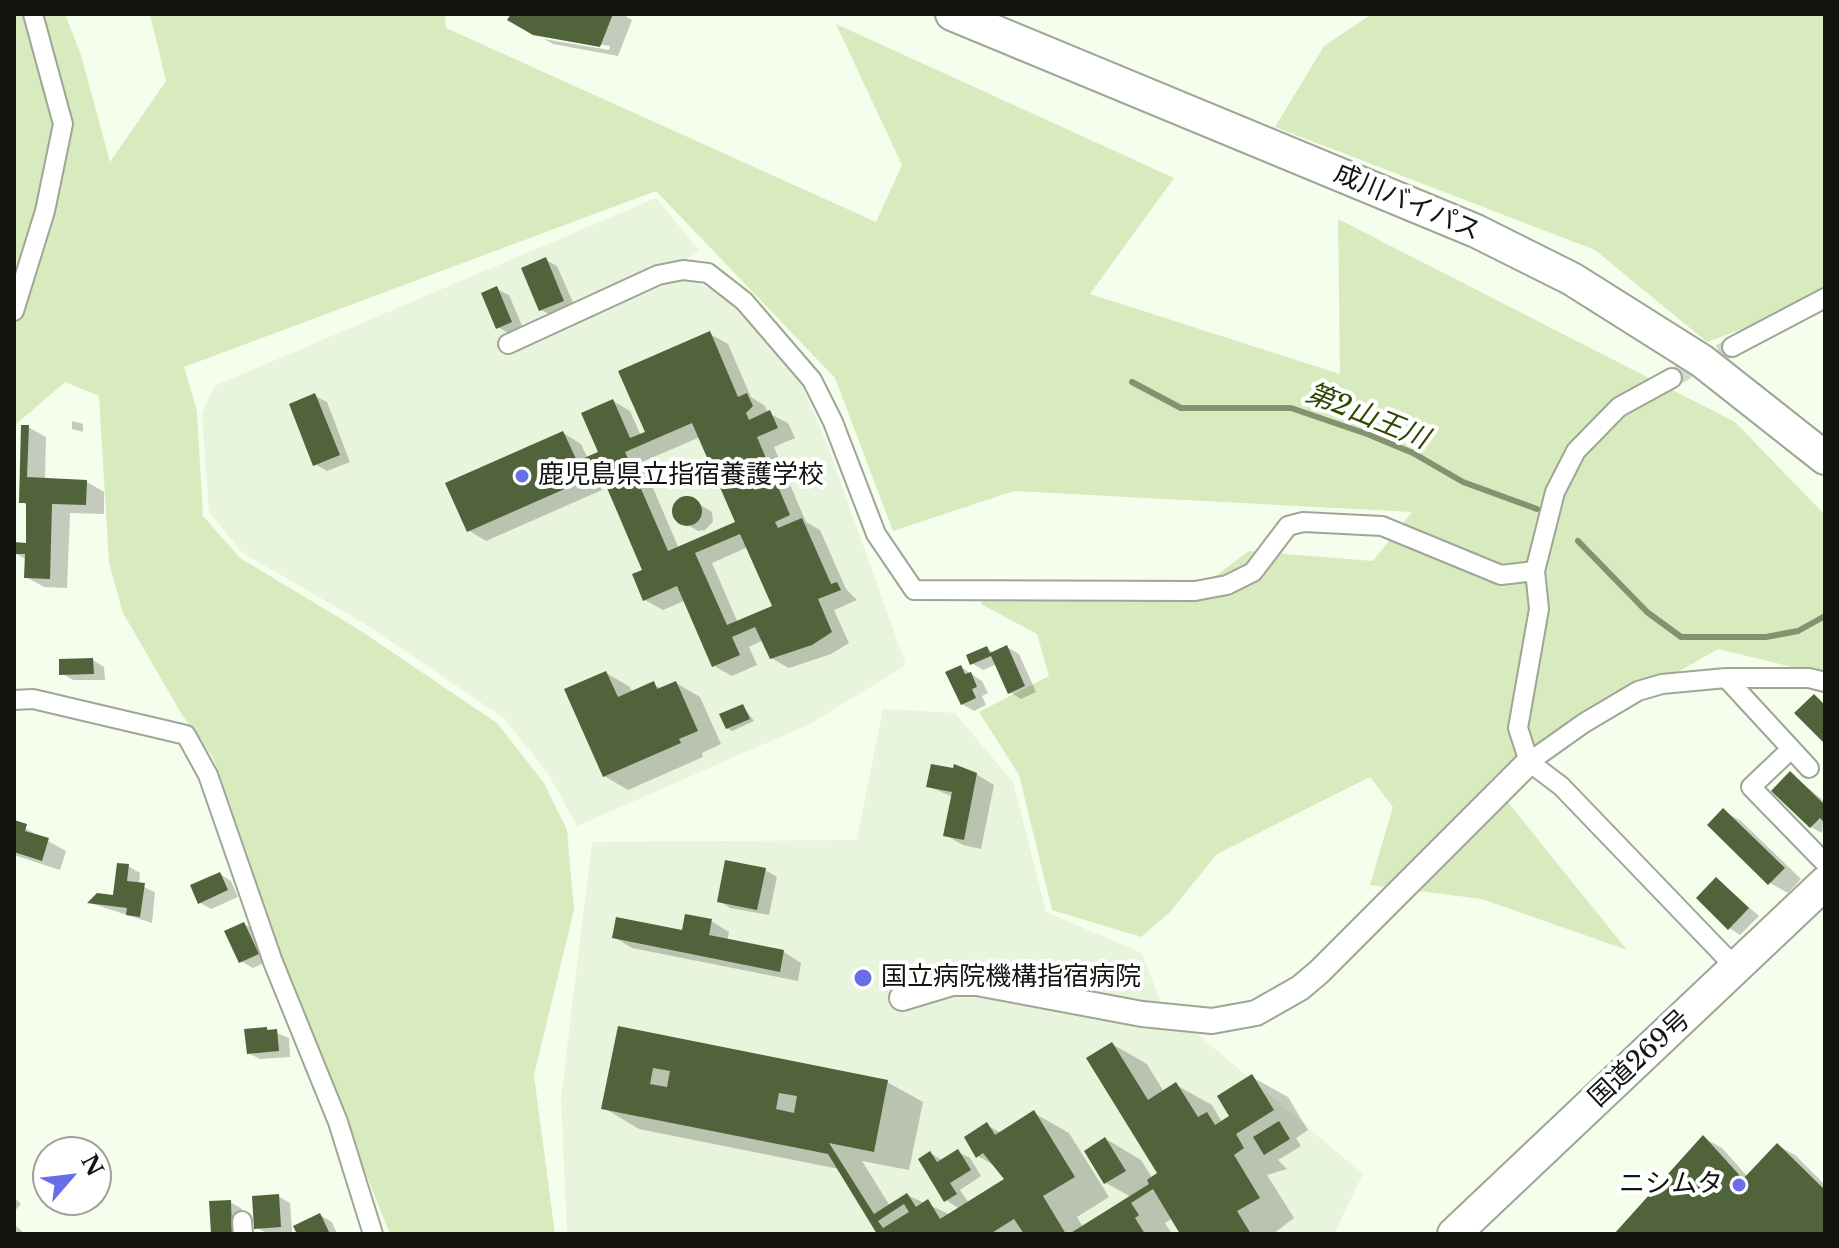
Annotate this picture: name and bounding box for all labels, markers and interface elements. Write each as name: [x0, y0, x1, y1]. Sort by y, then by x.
street label: 成川バイパス: [1329, 158, 1485, 248]
water label: 第2山王川: [1301, 377, 1433, 457]
place label: 鹿児島県立指宿養護学校: [538, 460, 824, 492]
marker: 鹿児島県立指宿養護学校: [513, 467, 531, 485]
place label: 国立病院機構指宿病院: [881, 962, 1141, 994]
marker: 国立病院機構指宿病院: [852, 967, 874, 989]
street label: 国道269号: [1583, 1004, 1697, 1114]
north arrow: [32, 1136, 112, 1216]
text: N: [75, 1150, 109, 1181]
place label: ニシムタ: [1619, 1169, 1723, 1201]
marker: ニシムタ: [1730, 1176, 1748, 1194]

